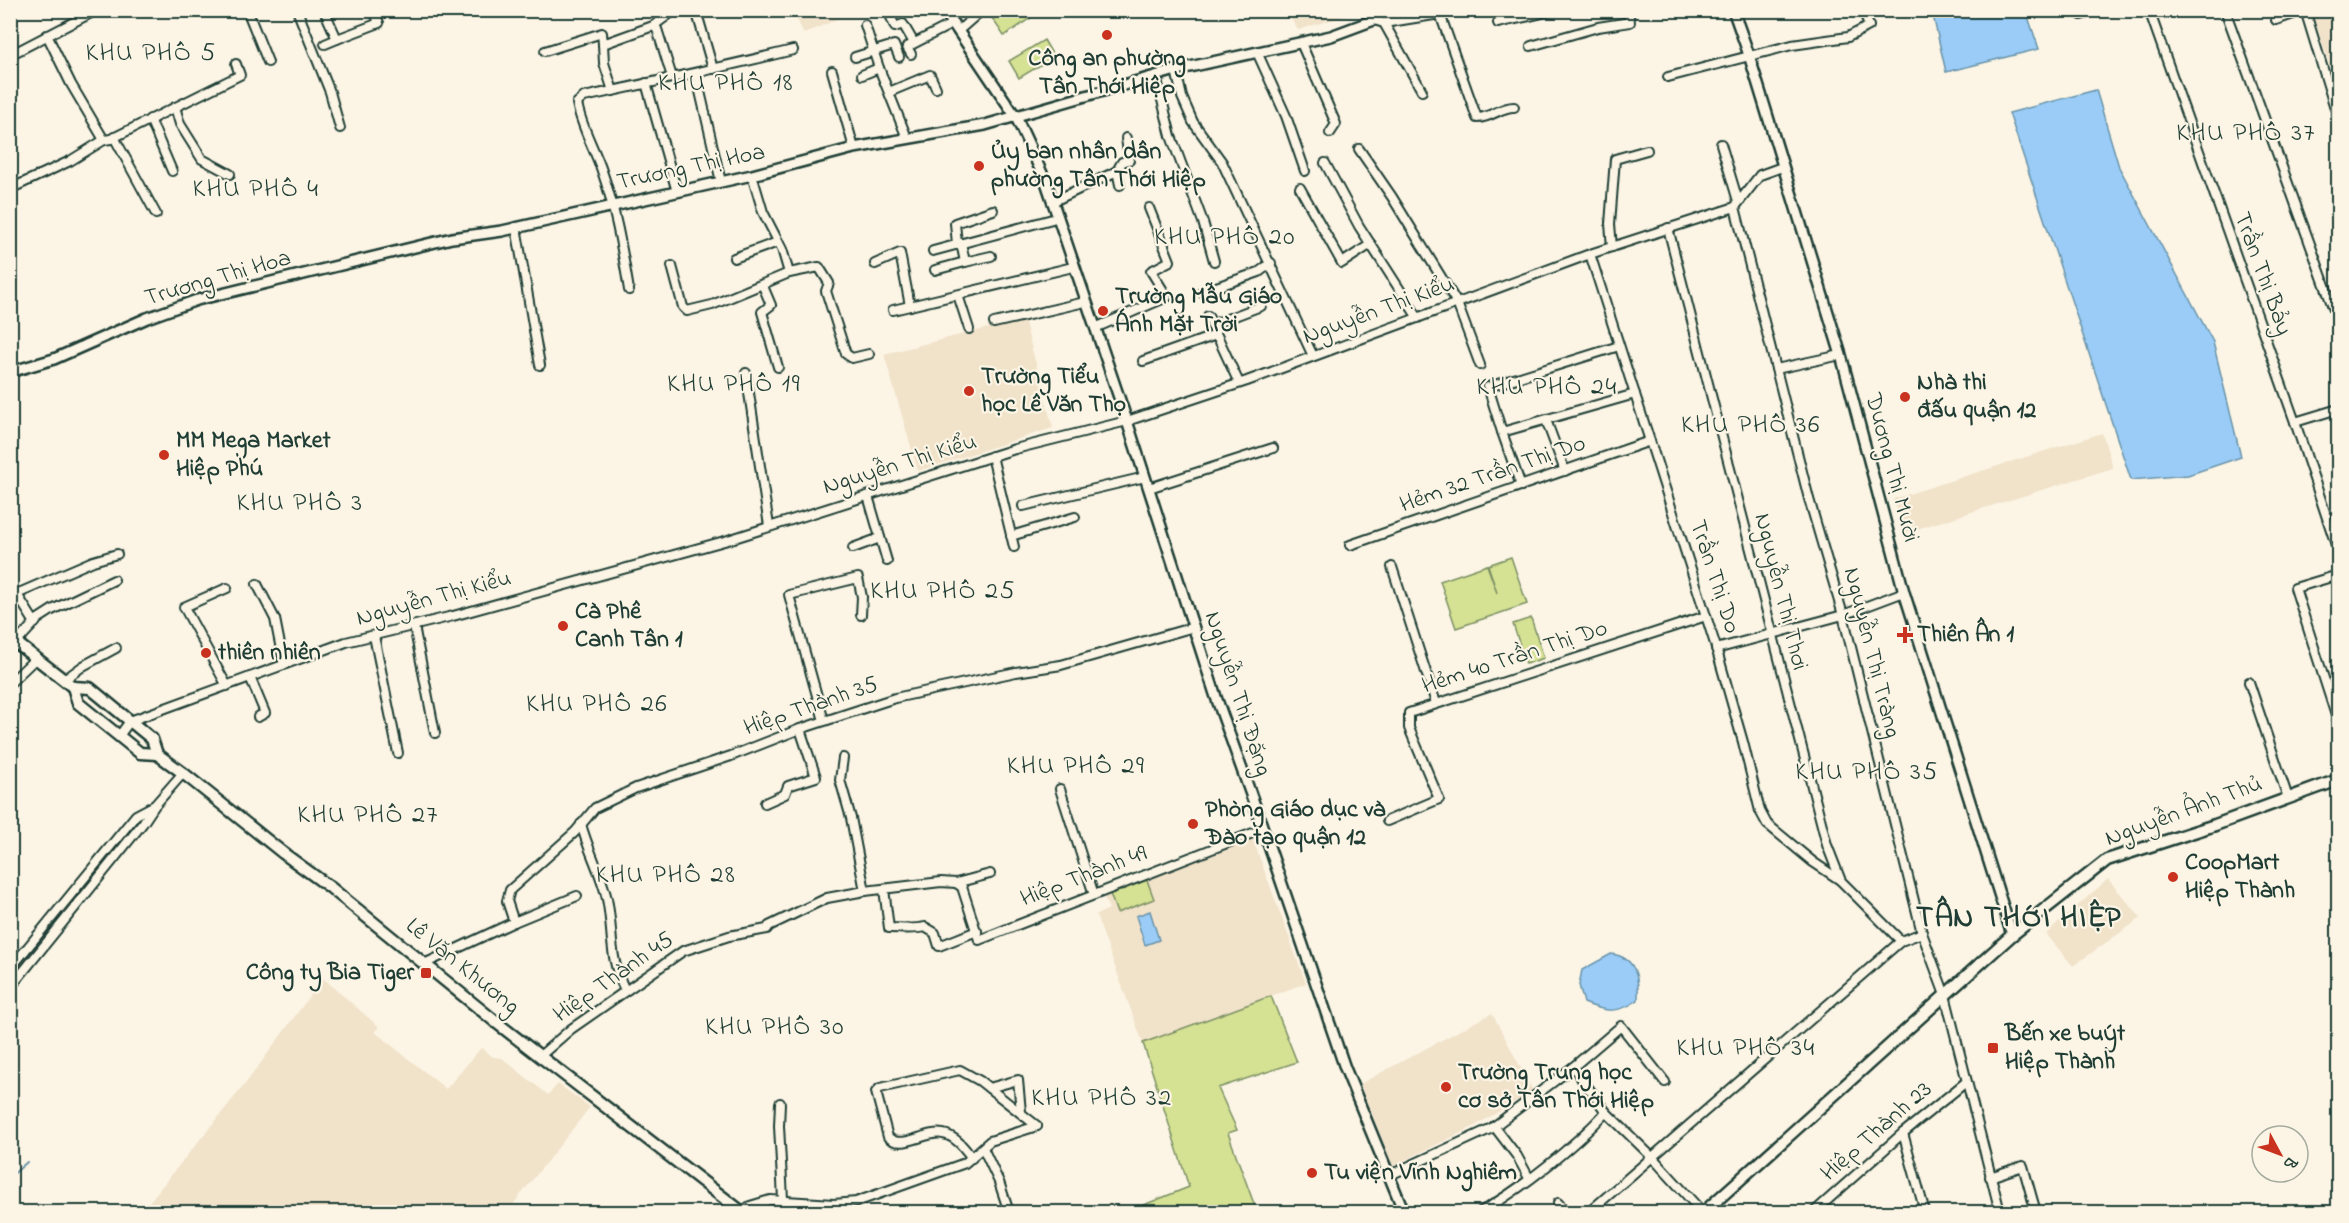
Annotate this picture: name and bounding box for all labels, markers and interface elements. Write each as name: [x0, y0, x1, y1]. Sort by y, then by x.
marker: Công an phường Tân Thới Hiệp: [1100, 28, 1114, 42]
district label: KHU PHỐ 5: [85, 35, 217, 73]
place label: Công an phường Tân Thới Hiệp: [1028, 42, 1186, 105]
district label: KHU PHỐ 18: [658, 65, 794, 103]
district label: KHU PHỐ 37: [2176, 115, 2316, 153]
street label: Trương Thị Hoa: [614, 135, 768, 201]
place label: Ủy ban nhân dân phường Tân Thới Hiệp: [991, 135, 1206, 199]
marker: Ủy ban nhân dân phường Tân Thới Hiệp: [972, 159, 986, 173]
district label: KHU PHỐ 4: [192, 171, 320, 209]
street label: Trần Thị Bảy: [2223, 207, 2301, 341]
district label: KHU PHỐ 20: [1154, 219, 1296, 257]
street label: Trương Thị Hoa: [141, 241, 295, 317]
street label: Nguyễn Thị Kiểu: [1298, 267, 1460, 356]
place label: Trường Mẫu Giáo Ánh Mặt Trời: [1115, 280, 1282, 343]
marker: Trường Mẫu Giáo Ánh Mặt Trời: [1096, 304, 1110, 318]
place label: Trường Tiểu học Lê Văn Thọ: [981, 360, 1126, 423]
district label: KHU PHỐ 19: [667, 366, 801, 404]
place label: Nhà thi đấu quận 12: [1917, 366, 2036, 429]
district label: KHU PHỐ 24: [1476, 369, 1618, 407]
marker: Trường Tiểu học Lê Văn Thọ: [962, 384, 976, 398]
street label: Dương Thị Mười: [1854, 389, 1928, 546]
marker: Nhà thi đấu quận 12: [1898, 390, 1912, 404]
district label: KHU PHỐ 36: [1681, 407, 1821, 445]
place label: MM Mega Market Hiệp Phú: [176, 424, 331, 487]
street label: Nguyễn Thị Kiểu: [819, 425, 982, 506]
street label: Hẻm 32 Trần Thị Do: [1395, 427, 1591, 523]
marker: MM Mega Market Hiệp Phú: [157, 448, 171, 462]
district label: KHU PHỐ 3: [236, 485, 364, 523]
street label: Nguyễn Thị Thơi: [1743, 510, 1816, 674]
street label: Trần Thị Do: [1679, 516, 1749, 638]
street label: Nguyễn Thị Kiểu: [353, 561, 516, 637]
street label: Nguyễn Thị Tràng: [1832, 564, 1909, 742]
district label: KHU PHỐ 25: [870, 573, 1016, 611]
place label: Cà Phê Canh Tân 1: [575, 595, 683, 658]
street label: Nguyễn Thị Đặng: [1193, 607, 1280, 781]
street label: Hẻm 40 Trần Thị Do: [1418, 612, 1612, 704]
place label: Thiên Ân 1: [1917, 617, 2014, 653]
marker: Cà Phê Canh Tân 1: [556, 619, 570, 633]
marker: Thiên Ân 1: [1898, 628, 1912, 642]
place label: thiên nhiên: [217, 636, 321, 671]
marker: thiên nhiên: [199, 646, 213, 660]
street label: Hiệp Thành 35: [739, 668, 883, 746]
district label: KHU PHỐ 26: [526, 686, 668, 724]
district label: KHU PHỐ 29: [1007, 748, 1145, 786]
district label: KHU PHỐ 35: [1795, 754, 1939, 792]
street label: Nguyễn Ảnh Thủ: [2100, 766, 2268, 858]
place label: Phòng Giáo dục và Đào tạo quận 12: [1204, 793, 1386, 856]
district label: KHU PHỐ 27: [297, 797, 439, 835]
marker: Phòng Giáo dục và Đào tạo quận 12: [1186, 817, 1200, 831]
street label: Hiệp Thành 49: [1015, 836, 1153, 917]
place label: CoopMart Hiệp Thành: [2185, 846, 2295, 909]
district label: KHU PHỐ 28: [596, 857, 736, 895]
marker: CoopMart Hiệp Thành: [2166, 870, 2180, 884]
district label: TÂN THỚI HIỆP: [1916, 895, 2122, 941]
street label: Lê Văn Khương: [397, 910, 527, 1024]
street label: Hiệp Thành 45: [547, 923, 682, 1032]
place label: Công ty Bia Tiger: [246, 956, 415, 992]
marker: Công ty Bia Tiger: [419, 966, 433, 980]
district label: KHU PHỐ 30: [705, 1009, 845, 1047]
place label: Bến xe buýt Hiệp Thành: [2004, 1017, 2126, 1080]
district label: KHU PHỐ 34: [1676, 1030, 1816, 1068]
marker: Bến xe buýt Hiệp Thành: [1986, 1041, 2000, 1055]
place label: Trường Trung học cơ sở Tân Thới Hiệp: [1458, 1056, 1654, 1119]
street label: Hiệp Thành 23: [1813, 1073, 1941, 1191]
district label: KHU PHỐ 32: [1031, 1080, 1173, 1118]
marker: Trường Trung học cơ sở Tân Thới Hiệp: [1439, 1080, 1453, 1094]
north arrow: [2250, 1124, 2310, 1184]
text: B: [2277, 1150, 2303, 1175]
place label: Tu viện Vĩnh Nghiêm: [1324, 1156, 1517, 1192]
marker: Tu viện Vĩnh Nghiêm: [1305, 1166, 1319, 1180]

